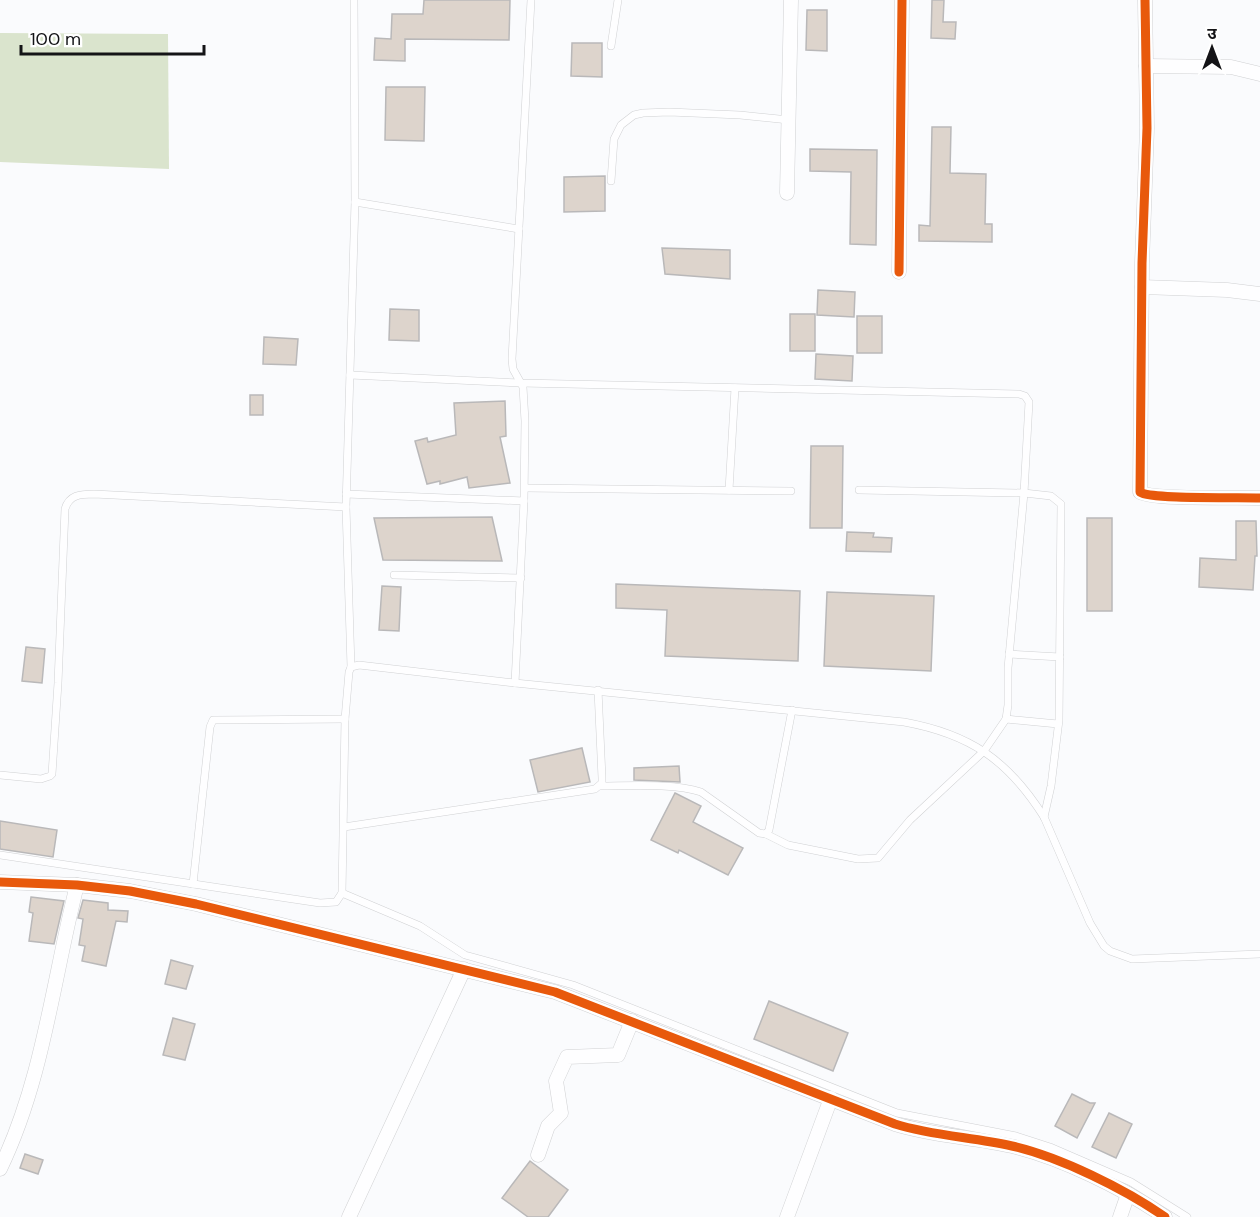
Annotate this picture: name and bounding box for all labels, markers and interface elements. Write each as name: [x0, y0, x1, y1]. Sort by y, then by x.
scale bar: [21, 18, 204, 56]
north arrow: [1182, 18, 1242, 78]
text: उ: [1207, 23, 1217, 44]
text: 100 m: [30, 27, 81, 51]

